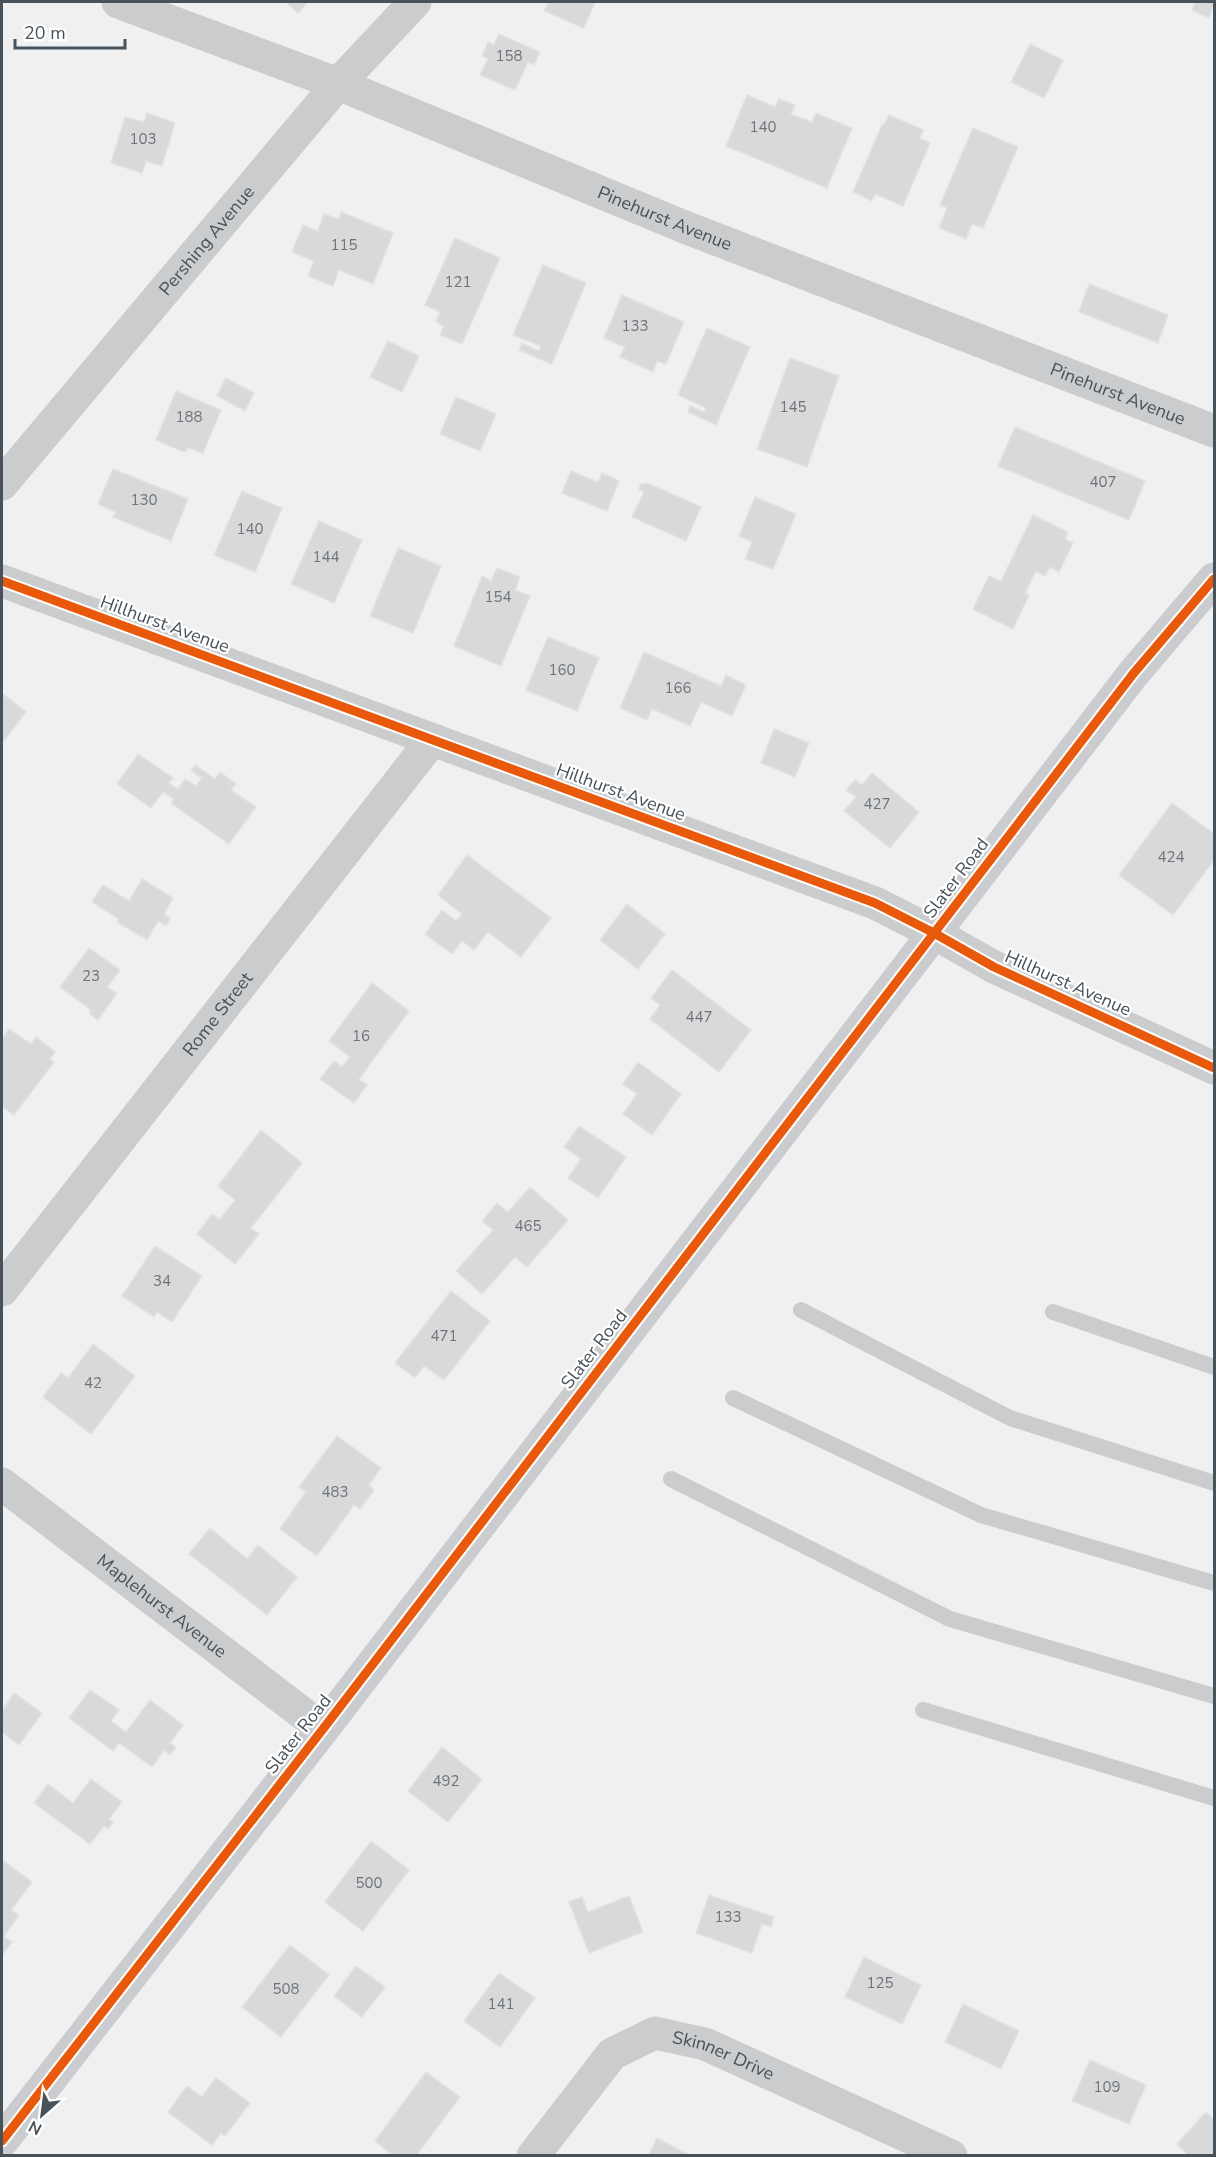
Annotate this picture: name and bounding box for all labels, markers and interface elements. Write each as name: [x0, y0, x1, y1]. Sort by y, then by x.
scale bar: [15, 12, 124, 50]
text: 20 m: [24, 21, 66, 45]
house number: 158: [495, 46, 523, 66]
house number: 140: [749, 117, 777, 137]
house number: 103: [129, 129, 157, 149]
street label: Pershing Avenue: [153, 180, 260, 301]
street label: Pinehurst Avenue: [594, 180, 735, 256]
house number: 115: [330, 235, 358, 255]
house number: 121: [444, 272, 472, 292]
house number: 133: [621, 316, 649, 336]
street label: Pinehurst Avenue: [1047, 357, 1189, 431]
house number: 145: [779, 397, 807, 417]
house number: 188: [175, 407, 203, 427]
house number: 407: [1089, 472, 1117, 492]
house number: 130: [130, 490, 158, 510]
house number: 140: [236, 519, 264, 539]
house number: 144: [312, 547, 340, 567]
house number: 154: [484, 587, 512, 607]
street label: Hillhurst Avenue: [97, 589, 233, 659]
house number: 160: [548, 660, 576, 680]
house number: 166: [664, 678, 692, 698]
street label: Hillhurst Avenue: [553, 757, 689, 827]
house number: 427: [863, 794, 891, 814]
street label: Slater Road: [918, 833, 994, 923]
house number: 424: [1157, 847, 1185, 867]
street label: Hillhurst Avenue: [1001, 944, 1135, 1022]
house number: 23: [82, 966, 100, 986]
street label: Rome Street: [177, 967, 258, 1061]
house number: 447: [685, 1007, 713, 1027]
house number: 16: [352, 1026, 370, 1046]
house number: 465: [514, 1216, 542, 1236]
house number: 34: [153, 1271, 171, 1291]
street label: Slater Road: [555, 1304, 633, 1394]
house number: 471: [430, 1326, 458, 1346]
house number: 42: [84, 1373, 102, 1393]
house number: 483: [321, 1482, 349, 1502]
street label: Maplehurst Avenue: [92, 1549, 232, 1663]
street label: Slater Road: [259, 1689, 337, 1779]
house number: 492: [432, 1771, 460, 1791]
house number: 500: [355, 1873, 383, 1893]
house number: 133: [714, 1907, 742, 1927]
house number: 125: [866, 1973, 894, 1993]
house number: 508: [272, 1979, 300, 1999]
house number: 141: [487, 1994, 515, 2014]
street label: Skinner Drive: [670, 2025, 778, 2086]
house number: 109: [1093, 2077, 1121, 2097]
north arrow: [12, 2085, 72, 2145]
text: N: [25, 2115, 46, 2140]

